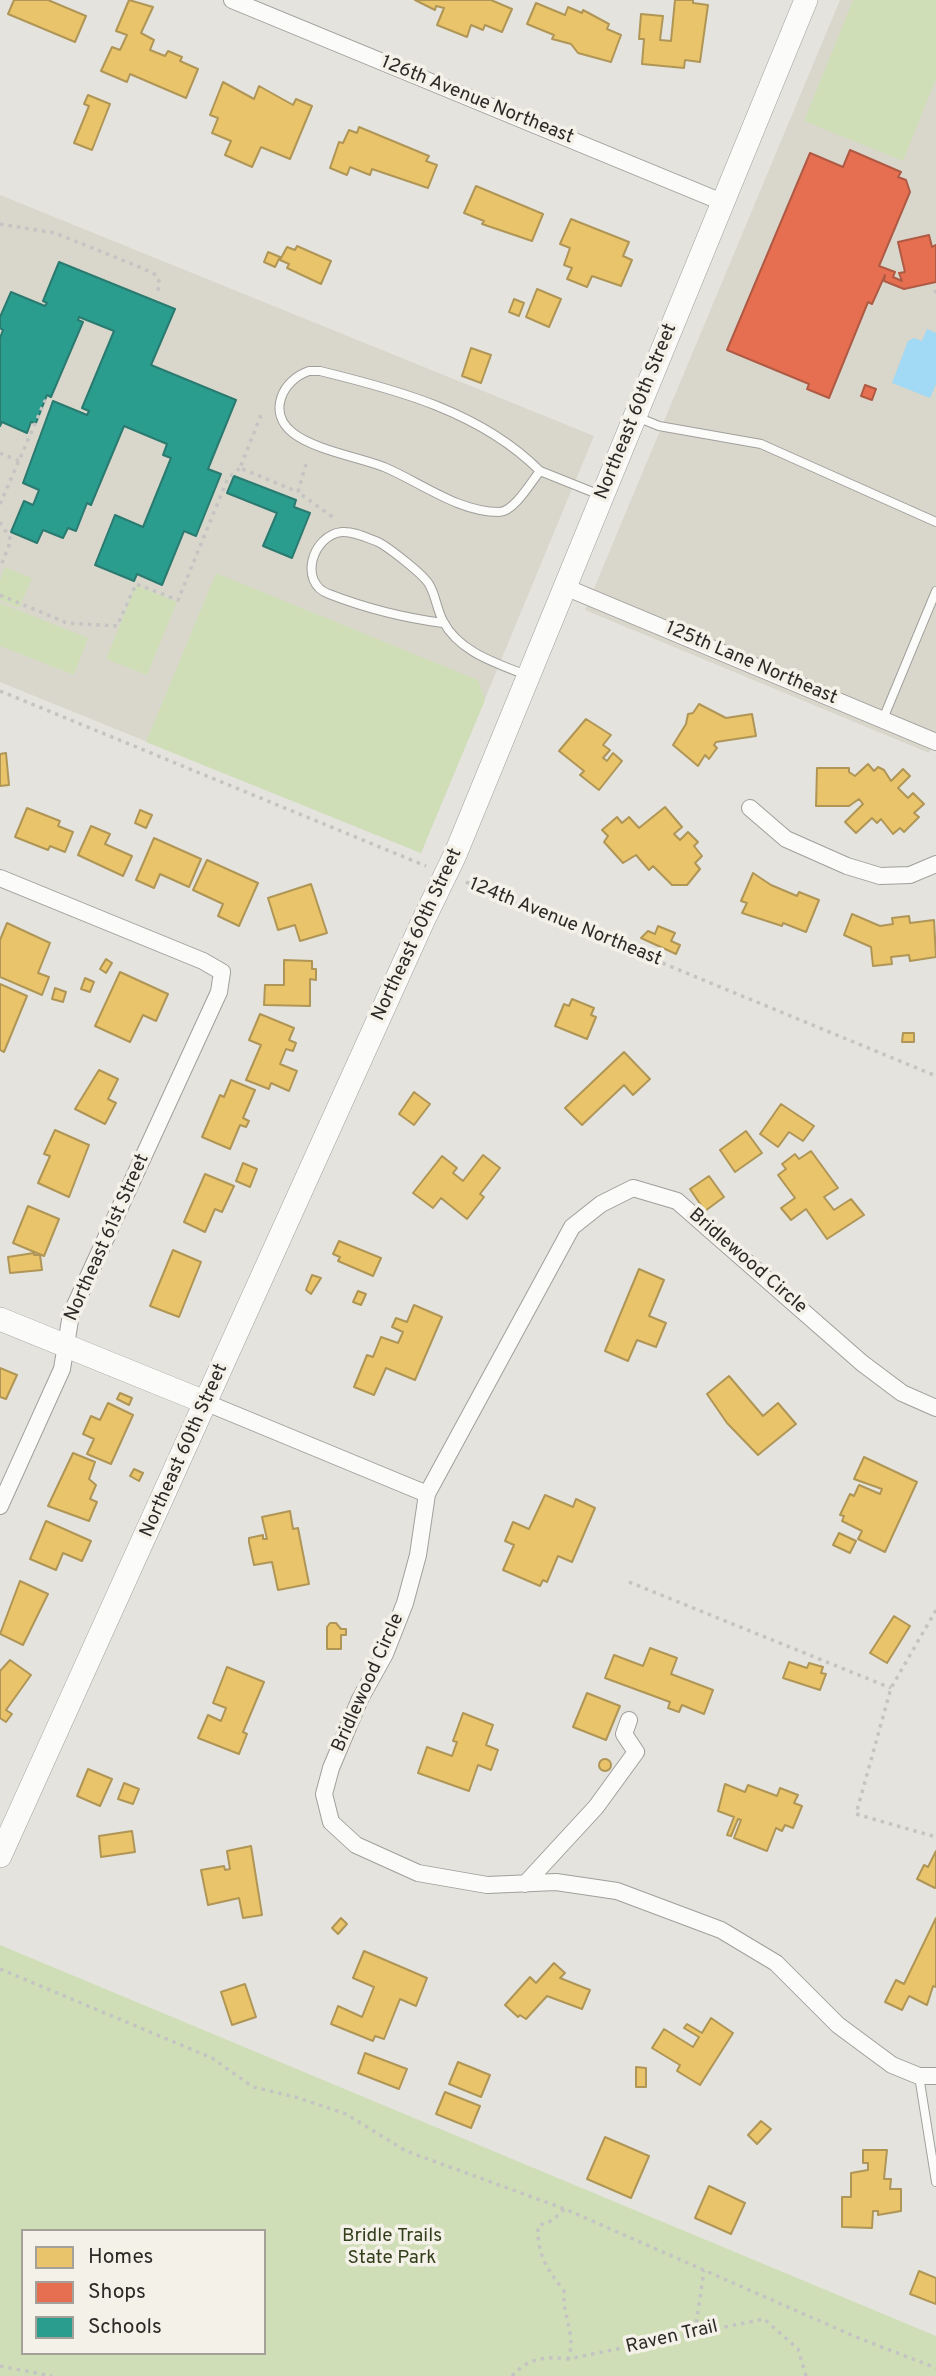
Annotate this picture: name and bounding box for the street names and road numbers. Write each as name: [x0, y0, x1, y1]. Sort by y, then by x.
street label: 126th Avenue Northeast: [377, 52, 577, 150]
street label: Northeast 60th Street: [591, 321, 683, 503]
street label: 125th Lane Northeast: [662, 617, 840, 711]
street label: Northeast 60th Street: [368, 845, 468, 1025]
street label: 124th Avenue Northeast: [465, 874, 665, 972]
street label: Northeast 61st Street: [61, 1151, 155, 1325]
street label: Bridlewood Circle: [683, 1204, 811, 1320]
street label: Northeast 60th Street: [136, 1361, 234, 1541]
street label: Bridlewood Circle: [328, 1610, 410, 1756]
street label: Raven Trail: [624, 2316, 720, 2360]

